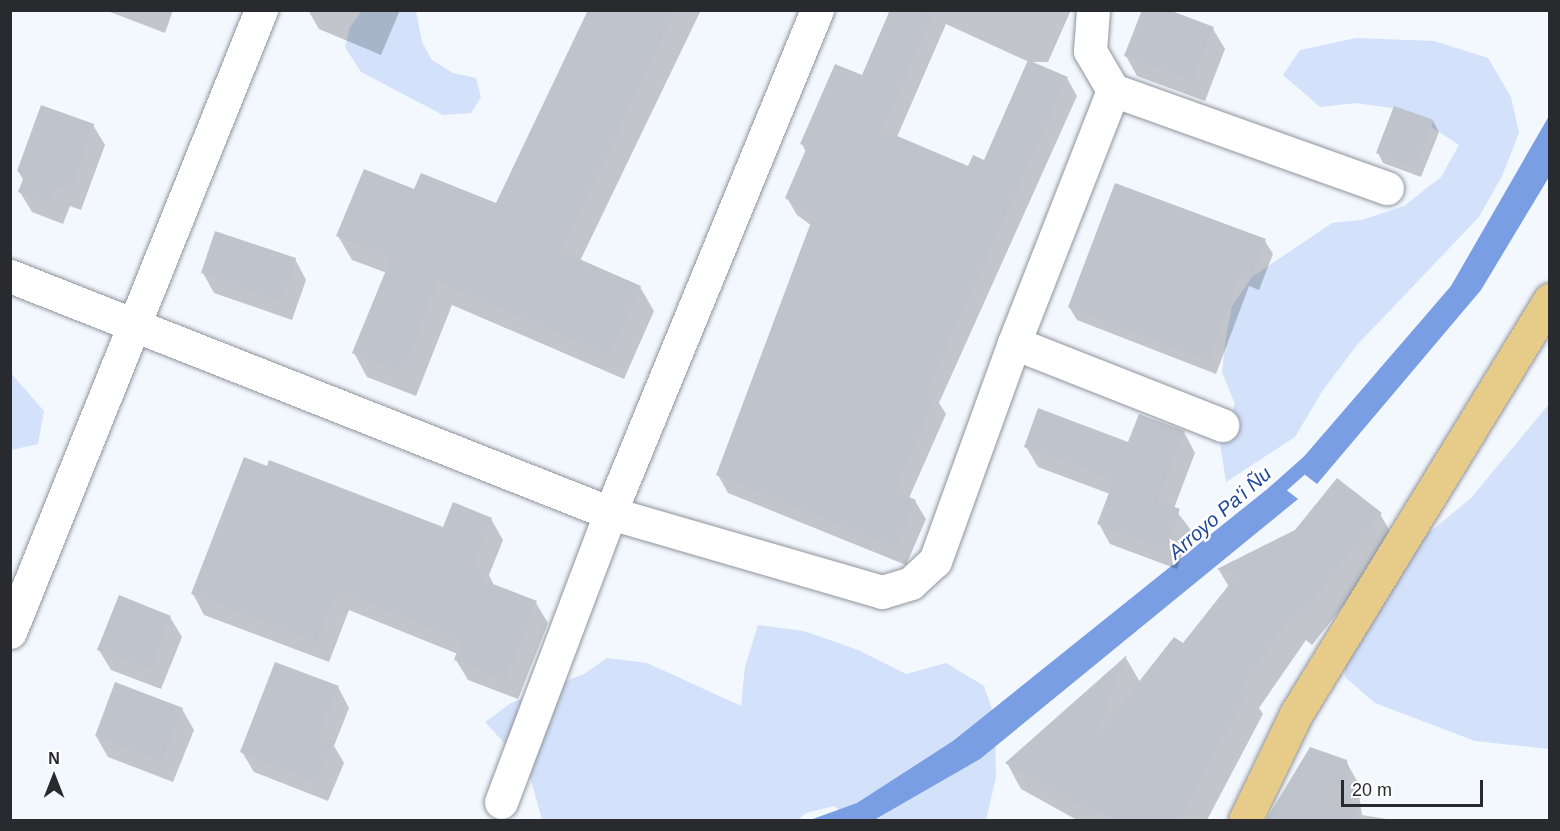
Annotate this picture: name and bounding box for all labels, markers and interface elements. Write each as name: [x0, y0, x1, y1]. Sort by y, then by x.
water label: Arroyo Pa'i Ñu: [1164, 462, 1276, 564]
north arrow: [24, 747, 84, 807]
text: N: [48, 750, 60, 767]
scale bar: [1344, 768, 1486, 806]
text: 20 m: [1352, 780, 1392, 800]

